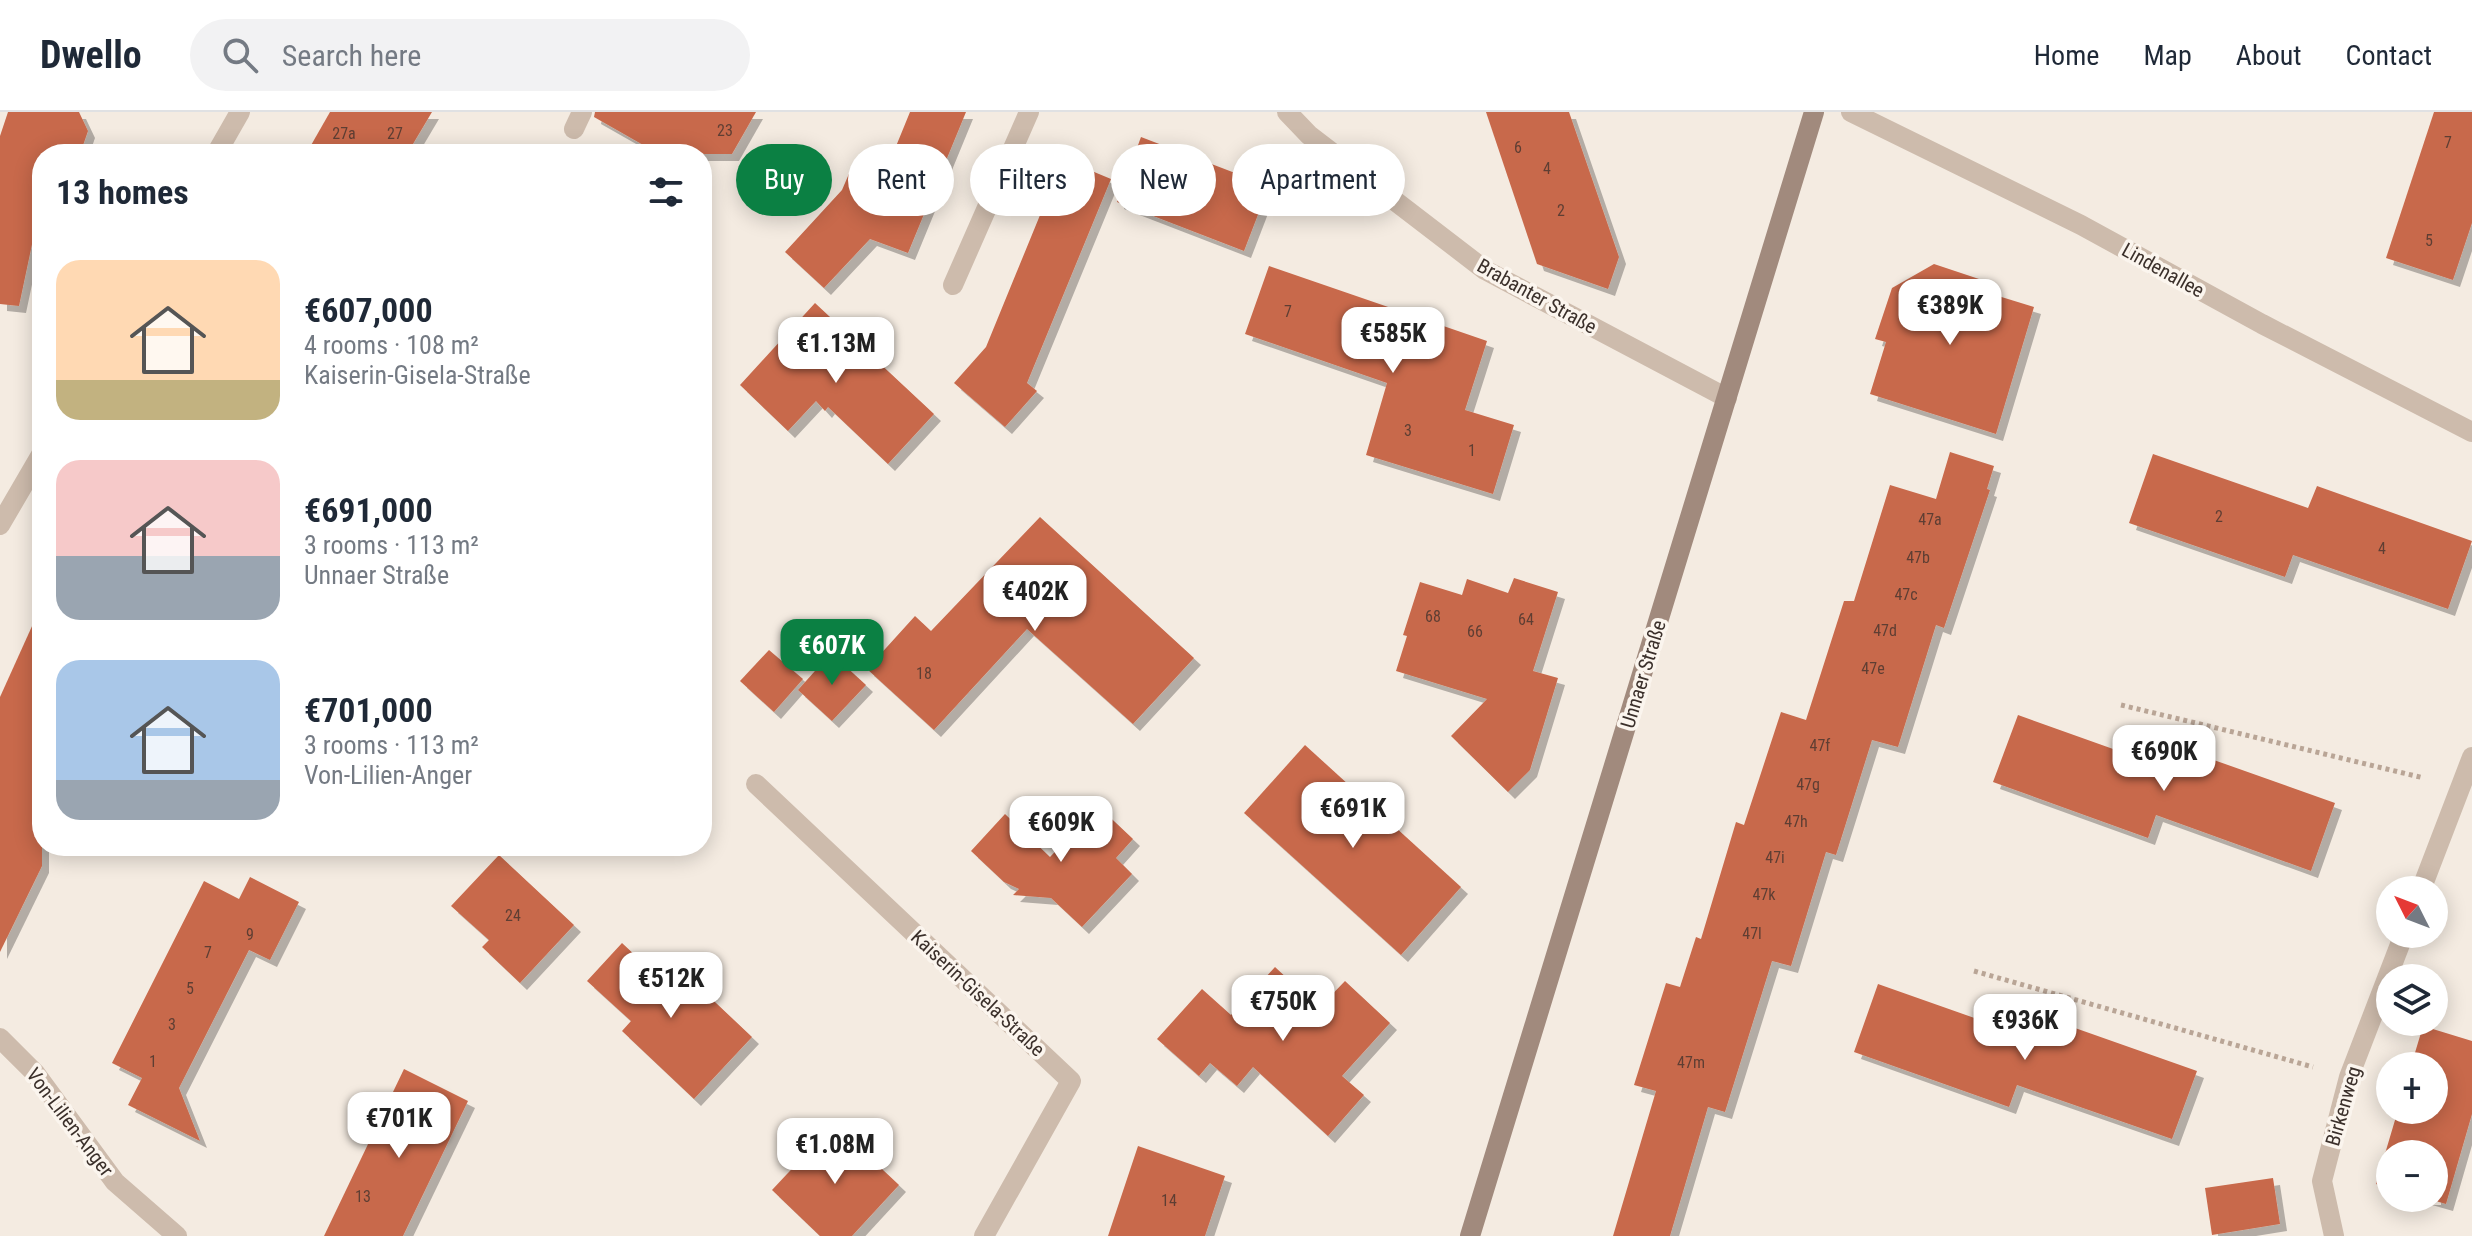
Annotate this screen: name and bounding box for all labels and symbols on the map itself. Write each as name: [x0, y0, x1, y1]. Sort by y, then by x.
house number: 23: [717, 121, 733, 140]
house number: 27a: [332, 124, 356, 143]
house number: 27: [387, 124, 403, 143]
house number: 7: [2444, 133, 2452, 152]
house number: 6: [1514, 138, 1522, 157]
house number: 4: [1543, 159, 1551, 178]
house number: 2: [1557, 201, 1565, 220]
house number: 5: [2425, 231, 2433, 250]
street label: Lindenallee: [2118, 238, 2208, 302]
street label: Brabanter Straße: [1473, 253, 1601, 339]
pin: €389K: [1894, 279, 2006, 347]
house number: 7: [1284, 302, 1292, 321]
pin: €585K: [1337, 307, 1449, 375]
pin: €1.13M: [771, 317, 901, 385]
house number: 3: [1404, 421, 1412, 440]
house number: 1: [1468, 441, 1476, 460]
house number: 2: [2215, 507, 2223, 526]
house number: 47a: [1918, 510, 1942, 529]
house number: 4: [2378, 539, 2386, 558]
house number: 47b: [1906, 548, 1930, 567]
pin: €402K: [979, 565, 1091, 633]
house number: 47c: [1894, 585, 1918, 604]
house number: 68: [1425, 607, 1441, 626]
house number: 64: [1518, 610, 1534, 629]
street label: Unnaer Straße: [1615, 617, 1671, 731]
pin: €607K: [776, 619, 888, 687]
house number: 47d: [1873, 621, 1897, 640]
house number: 66: [1467, 622, 1483, 641]
house number: 47e: [1861, 659, 1885, 678]
house number: 18: [916, 664, 932, 683]
pin: €690K: [2108, 725, 2220, 793]
house number: 47f: [1810, 736, 1830, 755]
house number: 47g: [1796, 775, 1820, 794]
pin: €691K: [1297, 782, 1409, 850]
pin: €609K: [1005, 796, 1117, 864]
house number: 47h: [1784, 812, 1808, 831]
house number: 47i: [1765, 848, 1785, 867]
north arrow: [2376, 876, 2448, 948]
house number: 47k: [1752, 885, 1776, 904]
house number: 24: [505, 906, 521, 925]
house number: 47l: [1742, 924, 1762, 943]
house number: 9: [246, 925, 254, 944]
street label: Kaiserin-Gisela-Straße: [906, 925, 1050, 1061]
house number: 7: [204, 943, 212, 962]
pin: €512K: [615, 952, 727, 1020]
pin: €750K: [1227, 975, 1339, 1043]
house number: 5: [186, 979, 194, 998]
pin: €936K: [1969, 994, 2081, 1062]
house number: 3: [168, 1015, 176, 1034]
house number: 1: [149, 1052, 157, 1071]
house number: 47m: [1677, 1053, 1705, 1072]
street label: Von-Lilien-Anger: [22, 1063, 118, 1181]
street label: Birkenweg: [2320, 1063, 2366, 1149]
pin: €701K: [343, 1092, 455, 1160]
pin: €1.08M: [770, 1118, 900, 1186]
house number: 13: [355, 1187, 371, 1206]
house number: 14: [1161, 1191, 1177, 1210]

